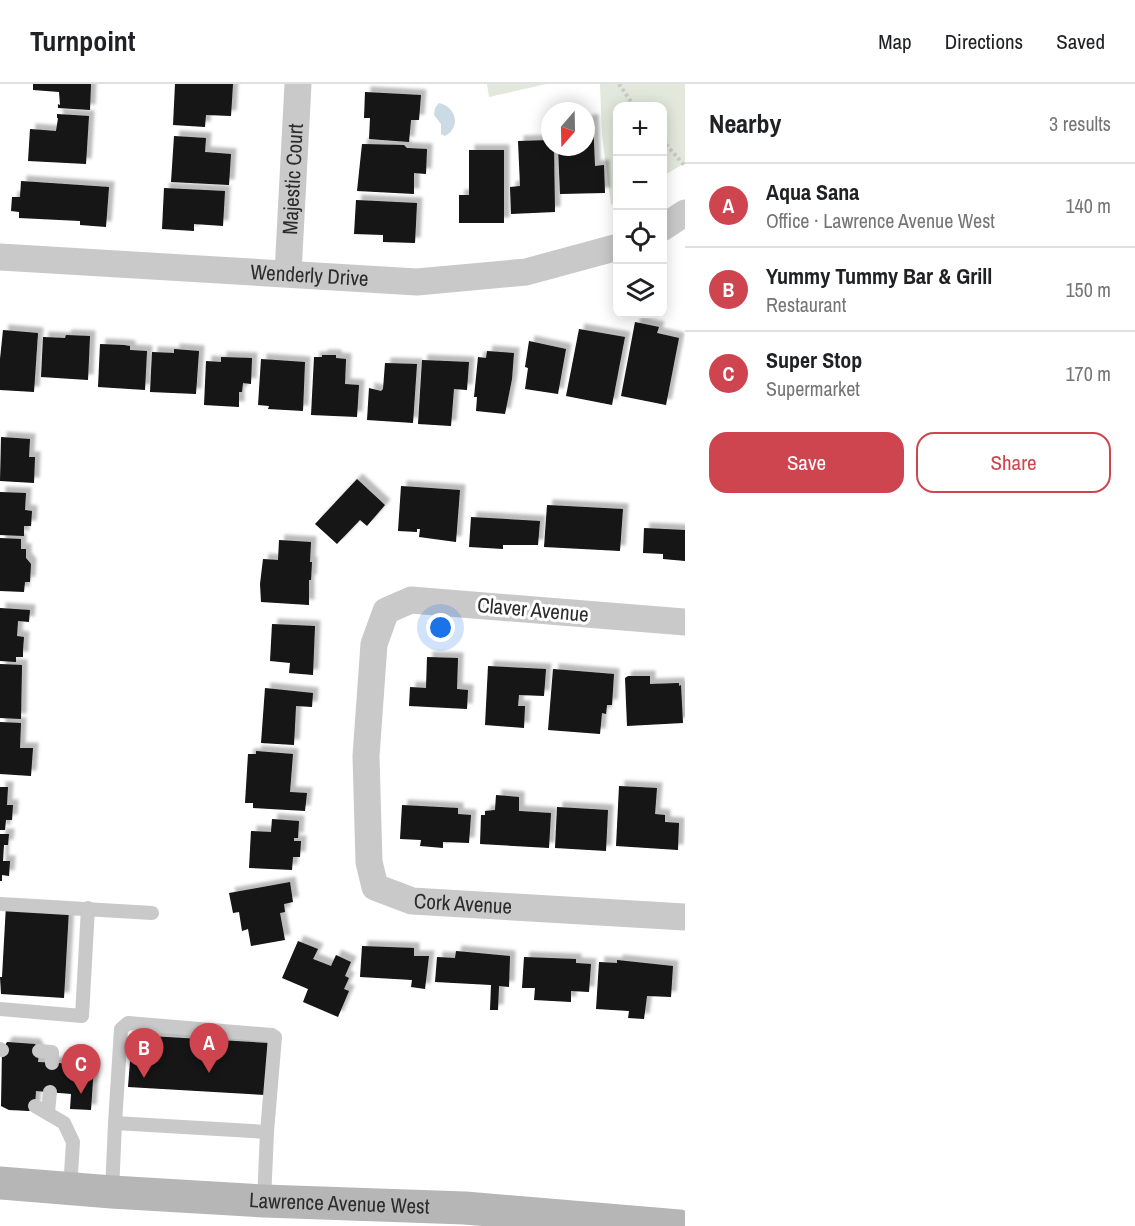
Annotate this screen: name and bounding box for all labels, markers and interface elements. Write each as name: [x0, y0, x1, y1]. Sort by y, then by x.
text: Turnpoint: [30, 22, 135, 60]
text: Map: [878, 27, 912, 56]
text: Directions: [945, 27, 1023, 56]
text: Saved: [1056, 27, 1105, 56]
north arrow: [541, 102, 595, 156]
map controls: [613, 102, 667, 318]
button: +: [613, 102, 667, 156]
text: Nearby: [709, 106, 781, 141]
text: 3 results: [1049, 110, 1111, 137]
street label: Majestic Court: [275, 123, 310, 235]
button: −: [613, 156, 667, 210]
text: Aqua Sana: [766, 177, 859, 207]
text: A: [723, 192, 734, 219]
text: 140 m: [1065, 192, 1111, 219]
text: Office · Lawrence Avenue West: [766, 207, 995, 234]
button: locate: [613, 210, 667, 264]
street label: Wenderly Drive: [249, 257, 369, 293]
text: Yummy Tummy Bar & Grill: [766, 261, 992, 291]
button: layers: [613, 264, 667, 318]
text: B: [723, 276, 734, 303]
text: 150 m: [1065, 276, 1111, 303]
text: Restaurant: [766, 291, 846, 318]
text: Super Stop: [766, 345, 862, 375]
text: C: [723, 360, 734, 387]
text: 170 m: [1065, 360, 1111, 387]
text: Supermarket: [766, 375, 860, 402]
button: Save: [709, 432, 904, 493]
button: Share: [916, 432, 1111, 493]
street label: Claver Avenue: [476, 590, 590, 629]
your location: [426, 613, 455, 642]
street label: Cork Avenue: [413, 886, 513, 921]
pin: A: [190, 1024, 228, 1073]
pin: B: [124, 1028, 164, 1078]
pin: C: [62, 1044, 100, 1094]
street label: Lawrence Avenue West: [248, 1185, 430, 1221]

